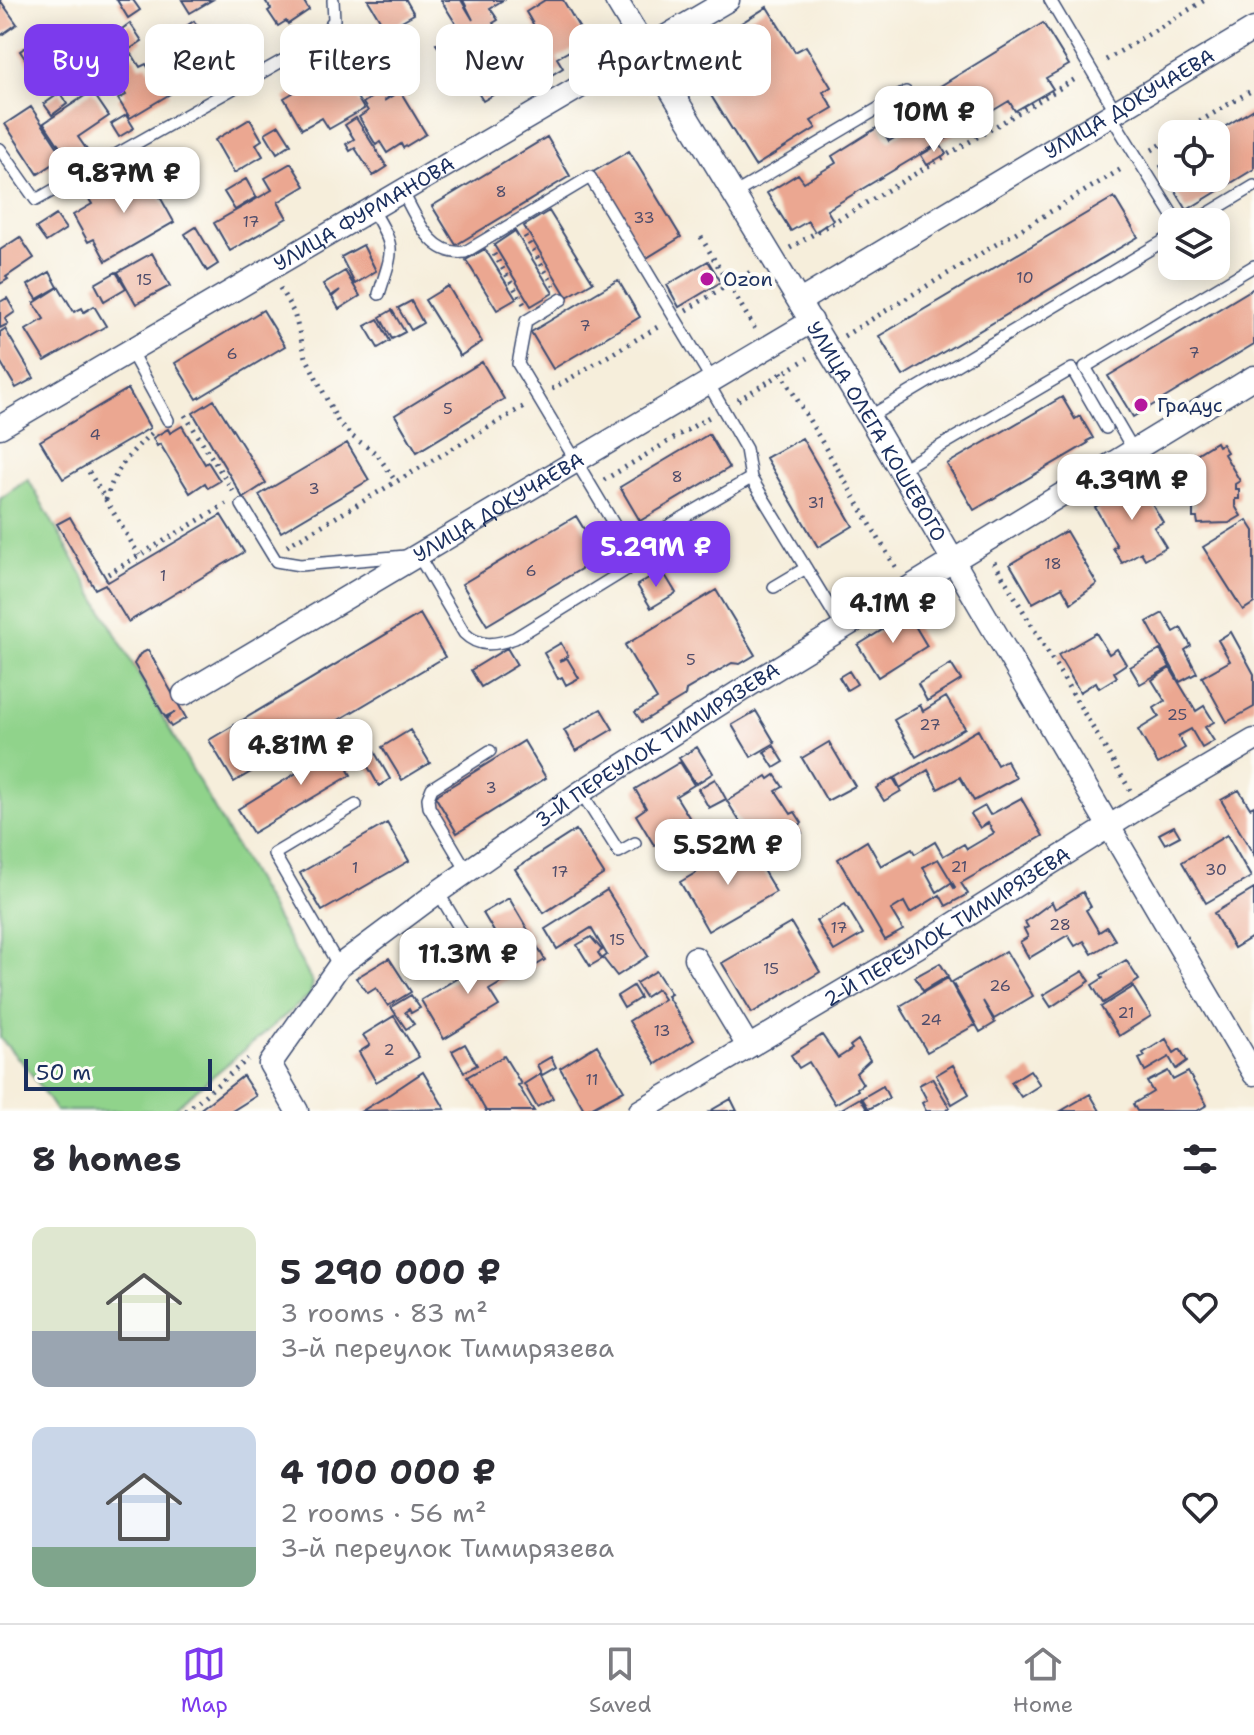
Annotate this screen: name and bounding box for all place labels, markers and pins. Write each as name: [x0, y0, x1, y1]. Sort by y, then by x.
pin: 10M ₽: [878, 86, 990, 154]
pin: 9.87M ₽: [50, 147, 198, 215]
place label: Ozon: [723, 266, 773, 292]
marker: Ozon: [698, 270, 716, 288]
place label: Градус: [1157, 392, 1223, 418]
marker: Градус: [1132, 396, 1150, 414]
pin: 4.39M ₽: [1058, 454, 1206, 522]
pin: 5.29M ₽: [582, 521, 730, 589]
pin: 4.1M ₽: [828, 577, 958, 645]
pin: 4.81M ₽: [227, 719, 375, 787]
pin: 5.52M ₽: [654, 819, 802, 887]
pin: 11.3M ₽: [394, 928, 542, 996]

